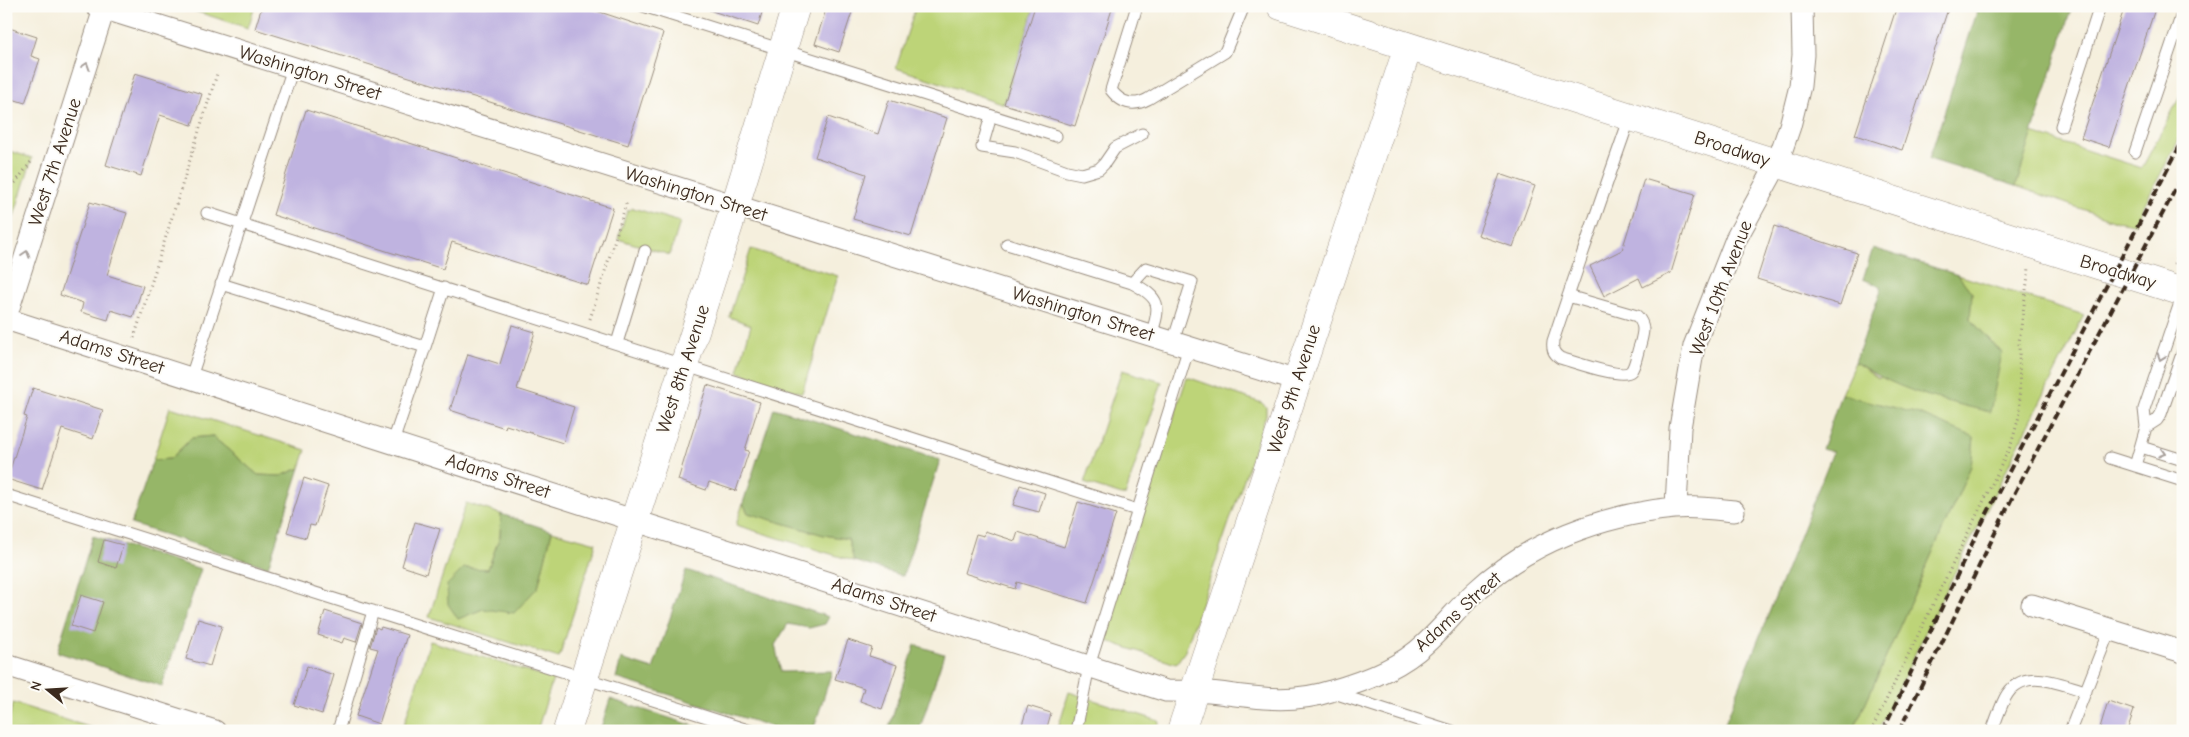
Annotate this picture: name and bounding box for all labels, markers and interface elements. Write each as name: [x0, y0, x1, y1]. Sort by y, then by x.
street label: Washington Street: [236, 41, 384, 105]
one-way arrow: [80, 62, 90, 70]
street label: West 7th Avenue: [24, 95, 86, 229]
street label: Broadway: [1691, 126, 1773, 172]
street label: Washington Street: [622, 162, 770, 226]
street label: West 10th Avenue: [1685, 217, 1757, 359]
one-way arrow: [21, 250, 31, 259]
street label: Broadway: [2077, 250, 2159, 294]
street label: Washington Street: [1009, 282, 1157, 346]
street label: West 8th Avenue: [652, 302, 714, 436]
street label: West 9th Avenue: [1263, 322, 1325, 456]
street label: Adams Street: [57, 325, 168, 379]
one-way arrow: [2157, 352, 2167, 361]
one-way arrow: [2157, 448, 2165, 458]
street label: Adams Street: [443, 449, 554, 503]
street label: Adams Street: [1410, 567, 1506, 656]
street label: Adams Street: [829, 573, 940, 627]
north arrow: [22, 664, 72, 714]
text: N: [27, 679, 46, 693]

